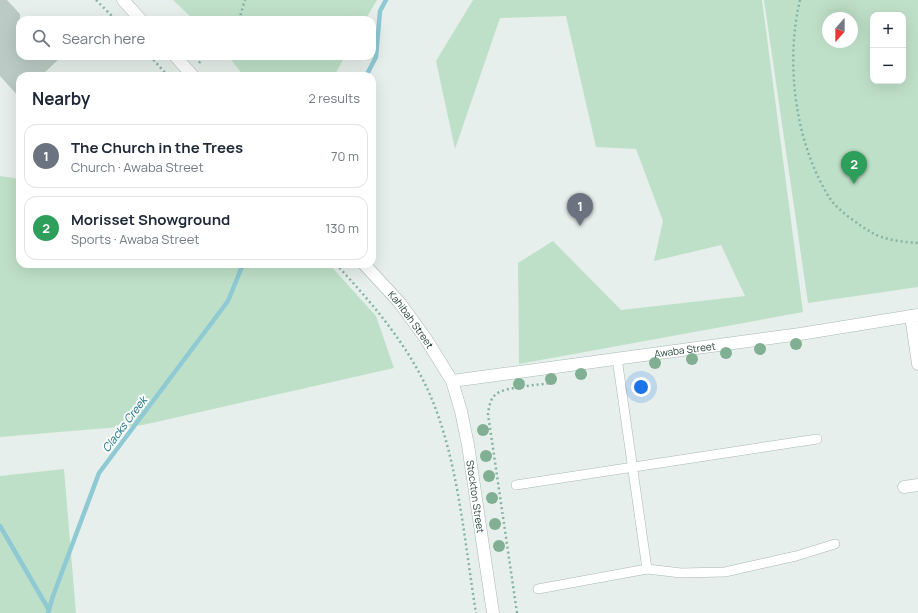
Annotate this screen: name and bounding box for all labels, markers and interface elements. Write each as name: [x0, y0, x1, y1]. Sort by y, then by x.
north arrow: [822, 12, 858, 48]
map controls: [870, 12, 906, 84]
button: +: [870, 12, 906, 48]
search box: [16, 16, 376, 60]
icon: search: [30, 27, 52, 49]
text: Search here: [62, 28, 145, 49]
button: −: [870, 48, 906, 84]
text: Nearby: [32, 87, 90, 110]
text: 2 results: [308, 89, 360, 107]
text: The Church in the Trees: [71, 137, 243, 158]
text: 1: [43, 147, 49, 165]
text: 70 m: [331, 147, 359, 165]
pin: 2: [841, 151, 867, 184]
text: Church · Awaba Street: [71, 158, 204, 176]
pin: 1: [567, 193, 593, 226]
text: Morisset Showground: [71, 209, 230, 230]
text: 2: [42, 219, 50, 237]
text: 130 m: [325, 219, 359, 237]
text: Sports · Awaba Street: [71, 230, 200, 248]
street label: Kahibah Street: [385, 288, 437, 351]
street label: Awaba Street: [653, 338, 716, 361]
your location: [631, 377, 651, 397]
water label: Clacks Creek: [98, 392, 151, 455]
street label: Stockton Street: [463, 459, 488, 534]

